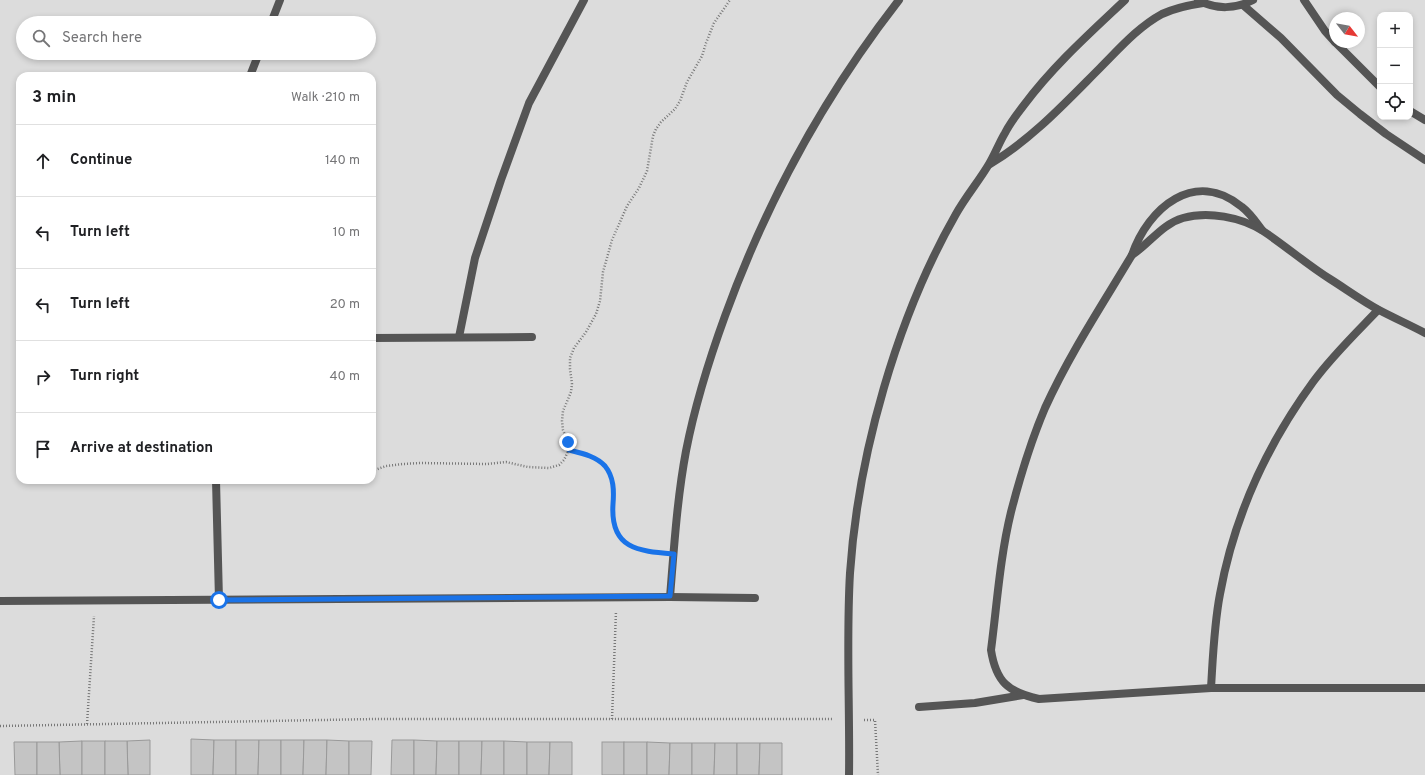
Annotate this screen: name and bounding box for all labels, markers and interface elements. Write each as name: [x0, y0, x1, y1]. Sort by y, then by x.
north arrow: [1329, 12, 1365, 48]
map controls: [1377, 12, 1413, 120]
button: +: [1377, 12, 1413, 48]
search box: [16, 16, 376, 60]
icon: search: [30, 27, 52, 49]
text: Search here: [62, 29, 142, 48]
button: −: [1377, 48, 1413, 84]
button: locate: [1377, 84, 1413, 120]
text: 3 min: [32, 87, 76, 109]
text: Walk · 210 m: [291, 90, 360, 106]
icon: ahead: [32, 150, 54, 172]
text: Continue: [70, 151, 132, 170]
text: 140 m: [325, 153, 360, 169]
icon: left: [32, 222, 54, 244]
text: Turn left: [70, 223, 130, 242]
text: 10 m: [333, 225, 360, 241]
icon: left: [32, 294, 54, 316]
text: Turn left: [70, 295, 130, 314]
text: 20 m: [330, 297, 360, 313]
icon: right: [32, 366, 54, 388]
text: Turn right: [70, 367, 139, 386]
text: 40 m: [330, 369, 360, 385]
route end: [559, 433, 577, 451]
icon: arrive: [32, 438, 54, 460]
text: Arrive at destination: [70, 439, 213, 458]
route start: [210, 591, 228, 609]

